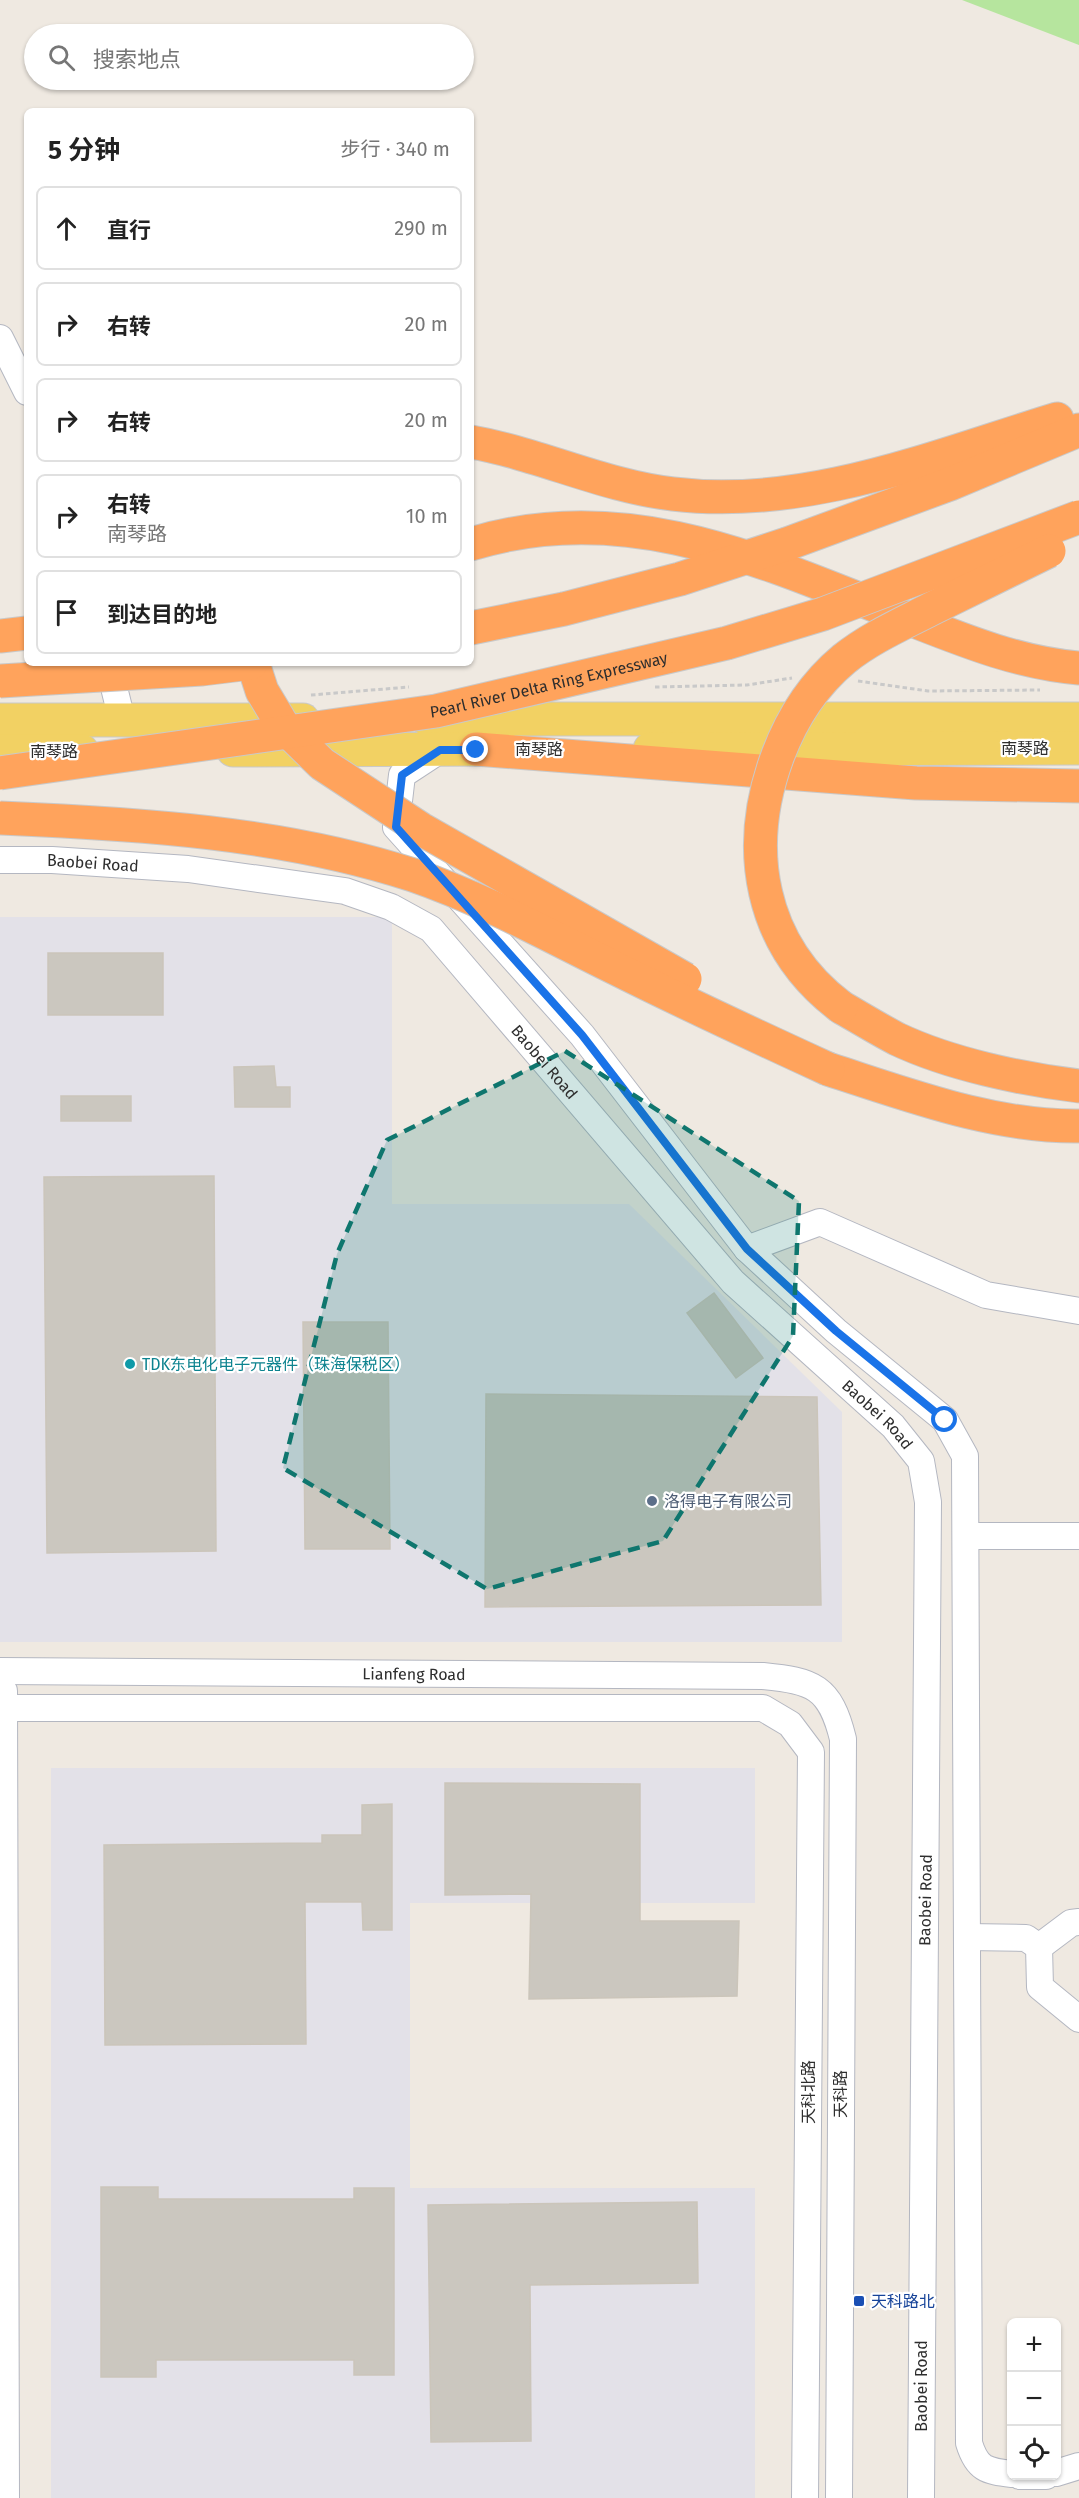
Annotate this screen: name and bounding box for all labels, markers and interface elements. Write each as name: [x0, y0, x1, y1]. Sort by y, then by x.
search box: [24, 24, 474, 90]
icon: search: [45, 41, 78, 74]
text: 搜索地点: [93, 46, 181, 73]
text: 5 分钟: [48, 135, 120, 166]
text: 步行 · 340 m: [340, 137, 450, 161]
icon: ahead: [50, 212, 83, 245]
text: 290 m: [394, 216, 448, 240]
text: 直行: [107, 217, 151, 244]
icon: right: [50, 308, 83, 341]
text: 20 m: [405, 312, 448, 336]
text: 右转: [107, 313, 151, 340]
icon: right: [50, 404, 83, 437]
text: 20 m: [405, 408, 448, 432]
text: 右转: [107, 409, 151, 436]
text: 右转: [107, 491, 151, 518]
icon: right: [50, 500, 83, 533]
text: 10 m: [406, 504, 448, 528]
text: 南琴路: [107, 522, 167, 546]
icon: arrive: [50, 596, 83, 629]
text: 到达目的地: [107, 601, 217, 628]
street label: Pearl River Delta Ring Expressway: [429, 648, 670, 722]
route end: [462, 736, 488, 762]
street label: 南琴路: [1001, 739, 1049, 758]
street label: 南琴路: [515, 740, 563, 759]
street label: 南琴路: [30, 742, 78, 761]
street label: Baobei Road: [47, 851, 139, 876]
street label: Baobei Road: [507, 1021, 581, 1103]
place label: TDK东电化电子元器件（珠海保税区）: [142, 1355, 410, 1374]
marker: TDK东电化电子元器件（珠海保税区）: [123, 1357, 137, 1371]
street label: Baobei Road: [838, 1376, 917, 1453]
route start: [931, 1406, 957, 1432]
place label: 洛得电子有限公司: [664, 1492, 792, 1511]
marker: 洛得电子有限公司: [645, 1494, 659, 1508]
street label: Lianfeng Road: [362, 1664, 466, 1684]
street label: Baobei Road: [915, 1854, 936, 1946]
street label: 天科北路: [799, 2060, 818, 2124]
street label: 天科路: [831, 2070, 850, 2118]
place label: 天科路北: [871, 2292, 935, 2311]
marker: 天科路北: [852, 2294, 866, 2308]
map controls: [1007, 2318, 1061, 2480]
button: +: [1007, 2318, 1061, 2372]
street label: Baobei Road: [912, 2340, 931, 2432]
button: −: [1007, 2372, 1061, 2426]
button: locate: [1007, 2426, 1061, 2480]

